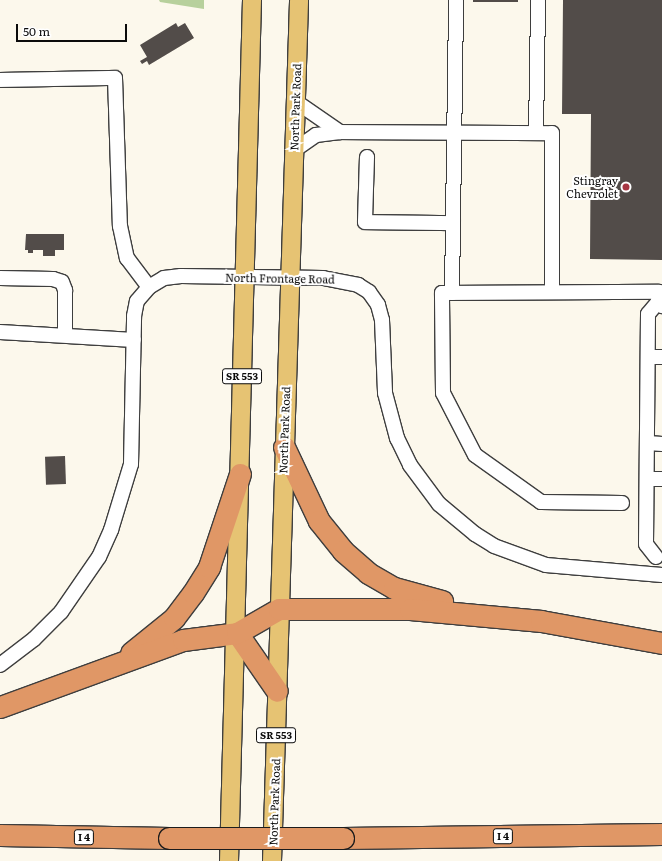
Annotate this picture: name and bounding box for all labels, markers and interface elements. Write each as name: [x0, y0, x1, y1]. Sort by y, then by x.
scale bar: [18, 16, 129, 42]
text: 50 m: [23, 22, 50, 40]
street label: North Park Road: [287, 63, 303, 151]
place label: Stingray Chevrolet: [566, 174, 618, 200]
marker: Stingray Chevrolet: [621, 182, 631, 192]
street label: North Frontage Road: [225, 270, 335, 286]
road number: SR 553: [222, 368, 262, 384]
street label: North Park Road: [276, 386, 292, 474]
road number: SR 553: [256, 727, 296, 743]
street label: North Park Road: [266, 758, 282, 846]
road number: I 4: [492, 828, 514, 844]
road number: I 4: [73, 829, 95, 845]

